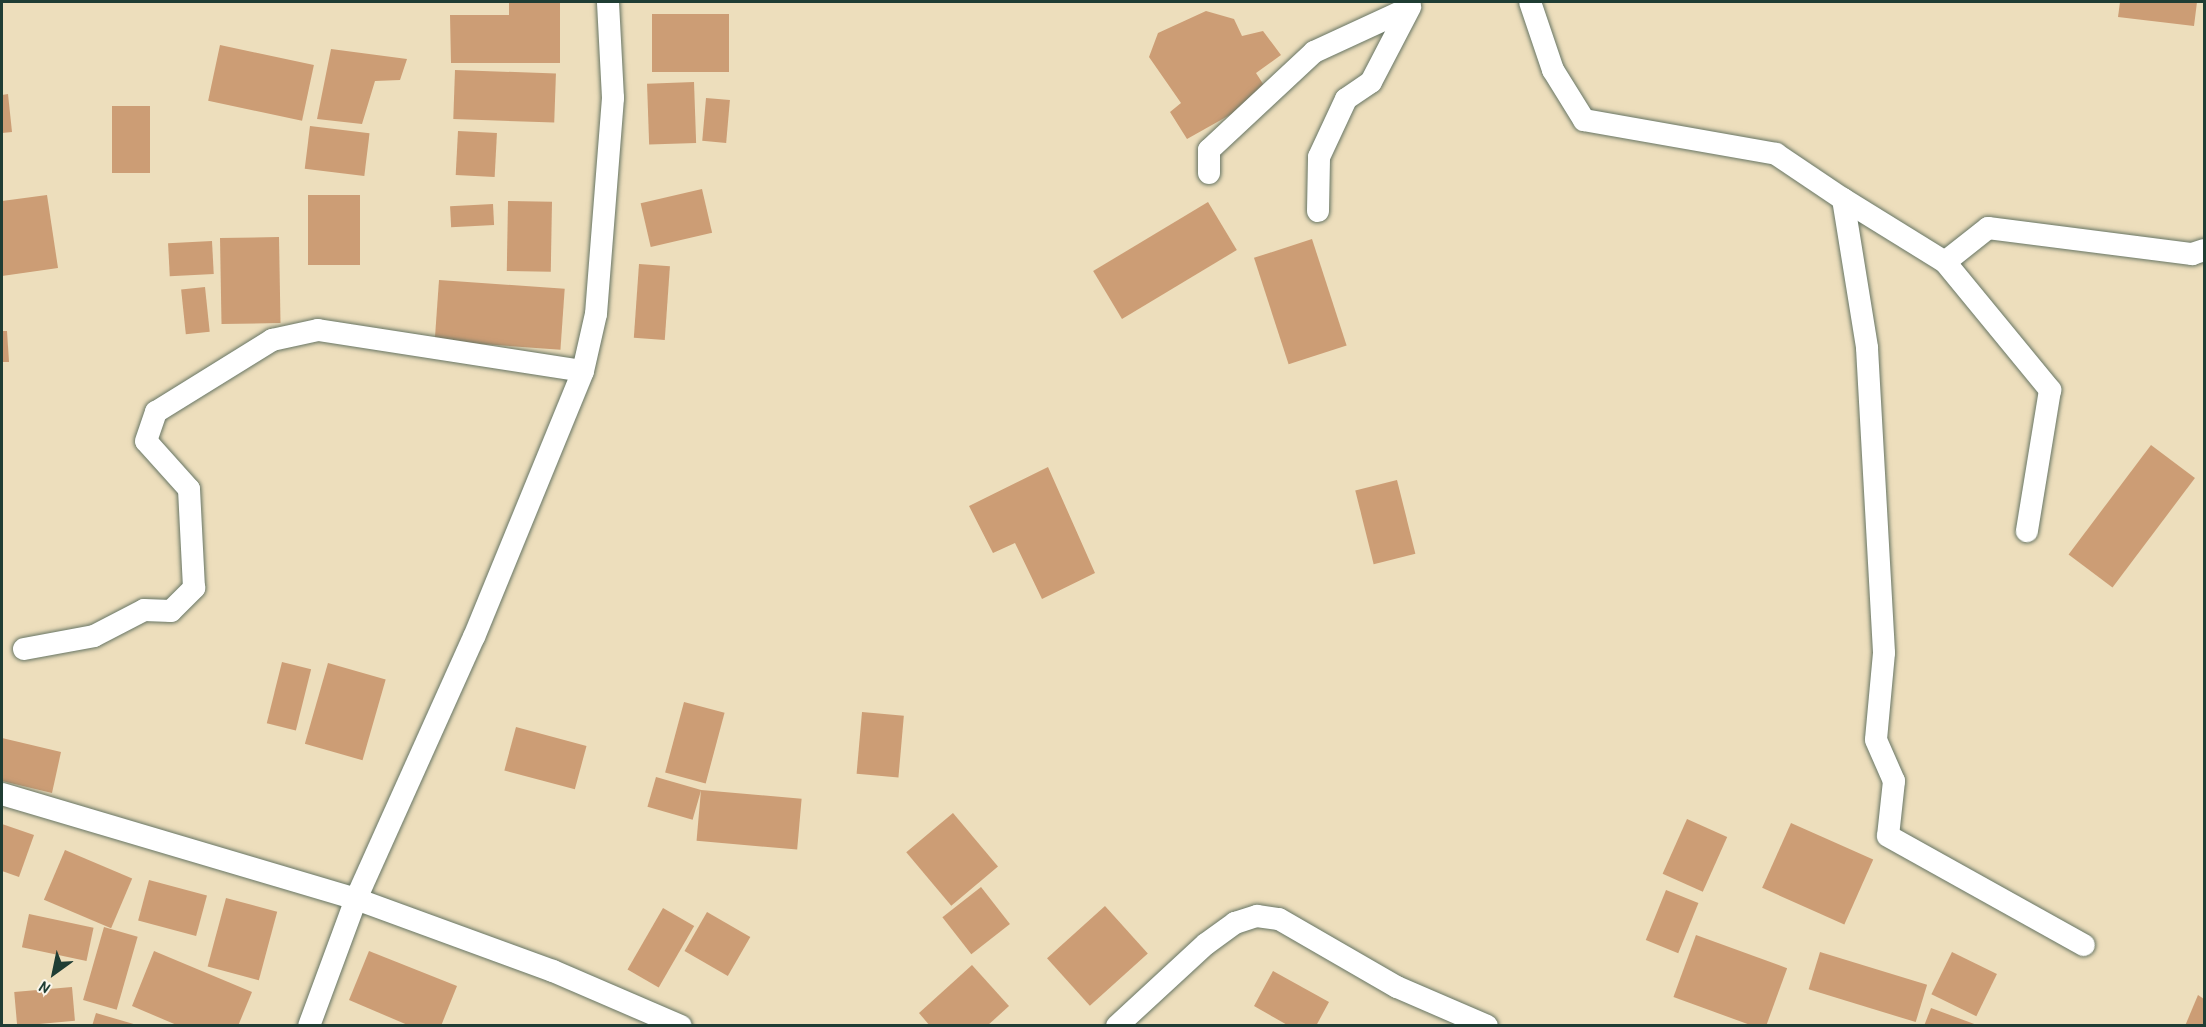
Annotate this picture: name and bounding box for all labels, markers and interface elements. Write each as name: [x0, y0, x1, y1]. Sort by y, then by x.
north arrow: [24, 943, 84, 1003]
text: N: [35, 977, 54, 1000]

